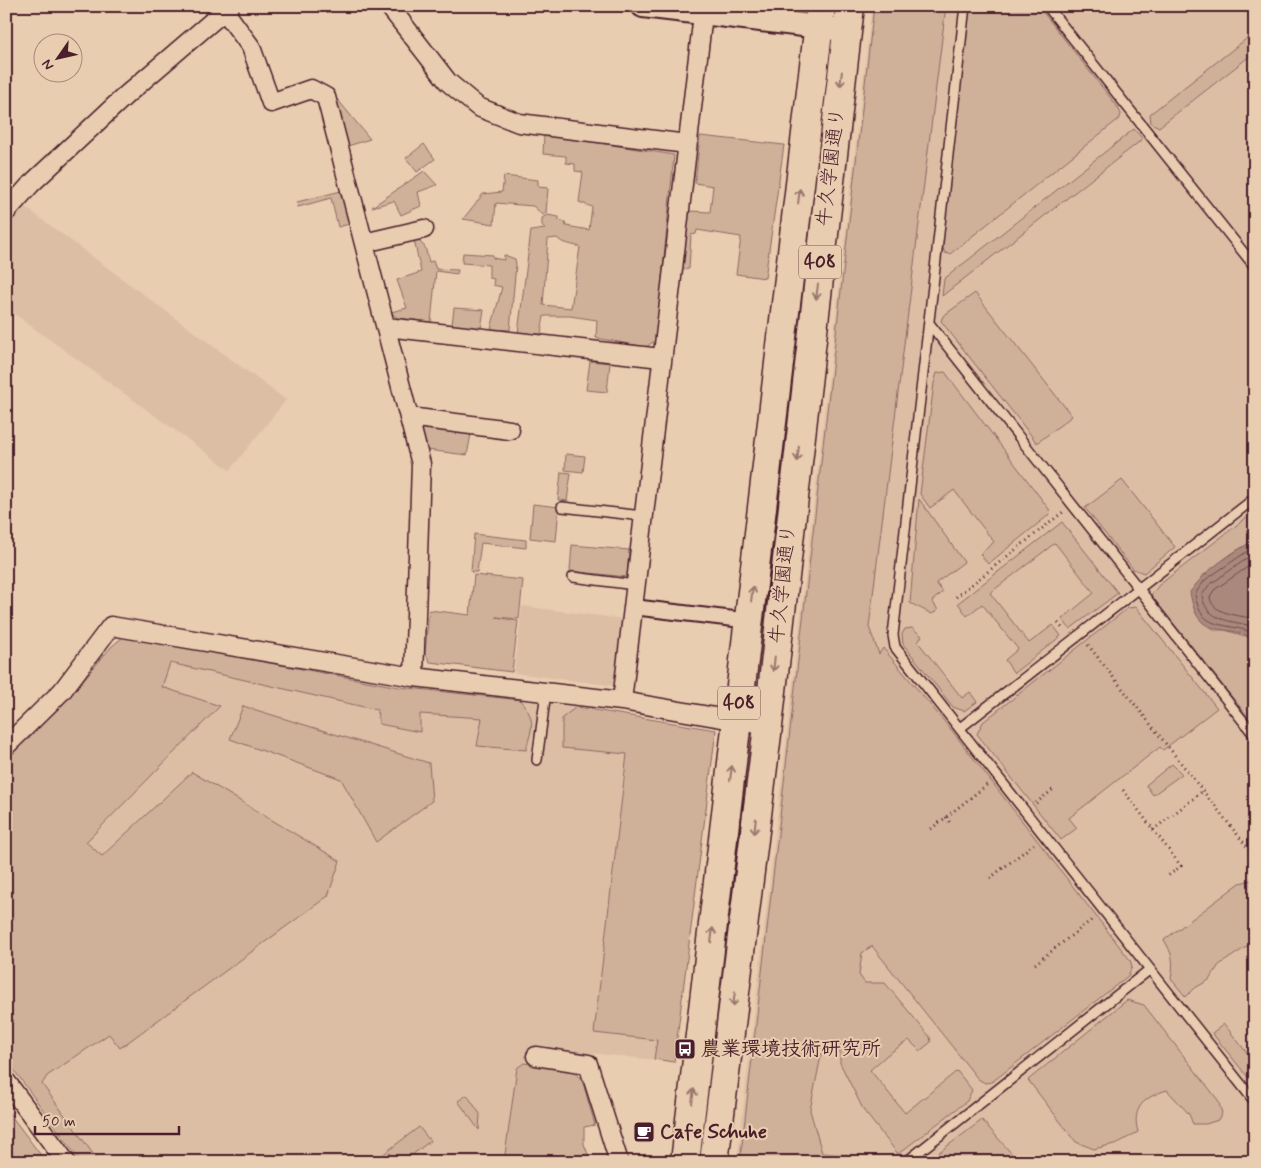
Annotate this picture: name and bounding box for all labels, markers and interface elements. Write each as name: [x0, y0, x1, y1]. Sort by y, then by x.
north arrow: [32, 32, 82, 82]
text: N: [38, 56, 58, 74]
one-way arrow: [836, 70, 846, 86]
street label: 牛久学園通り: [810, 106, 852, 228]
one-way arrow: [794, 188, 804, 204]
road number: 408: [799, 246, 841, 278]
one-way arrow: [812, 284, 822, 300]
one-way arrow: [793, 445, 803, 461]
street label: 牛久学園通り: [763, 523, 803, 645]
one-way arrow: [747, 587, 757, 603]
one-way arrow: [770, 656, 779, 672]
road number: 408: [718, 686, 760, 720]
one-way arrow: [726, 765, 736, 781]
one-way arrow: [750, 818, 760, 834]
one-way arrow: [707, 927, 717, 943]
one-way arrow: [729, 990, 739, 1006]
place label: 農業環境技術研究所: [701, 1036, 881, 1063]
bus stop icon: 農業環境技術研究所: [673, 1037, 697, 1061]
one-way arrow: [688, 1088, 698, 1104]
scale bar: [35, 1103, 179, 1135]
text: 50 m: [42, 1112, 76, 1132]
place label: Cafe Schuhe: [660, 1119, 767, 1146]
cafe icon: Cafe Schuhe: [632, 1120, 656, 1144]

